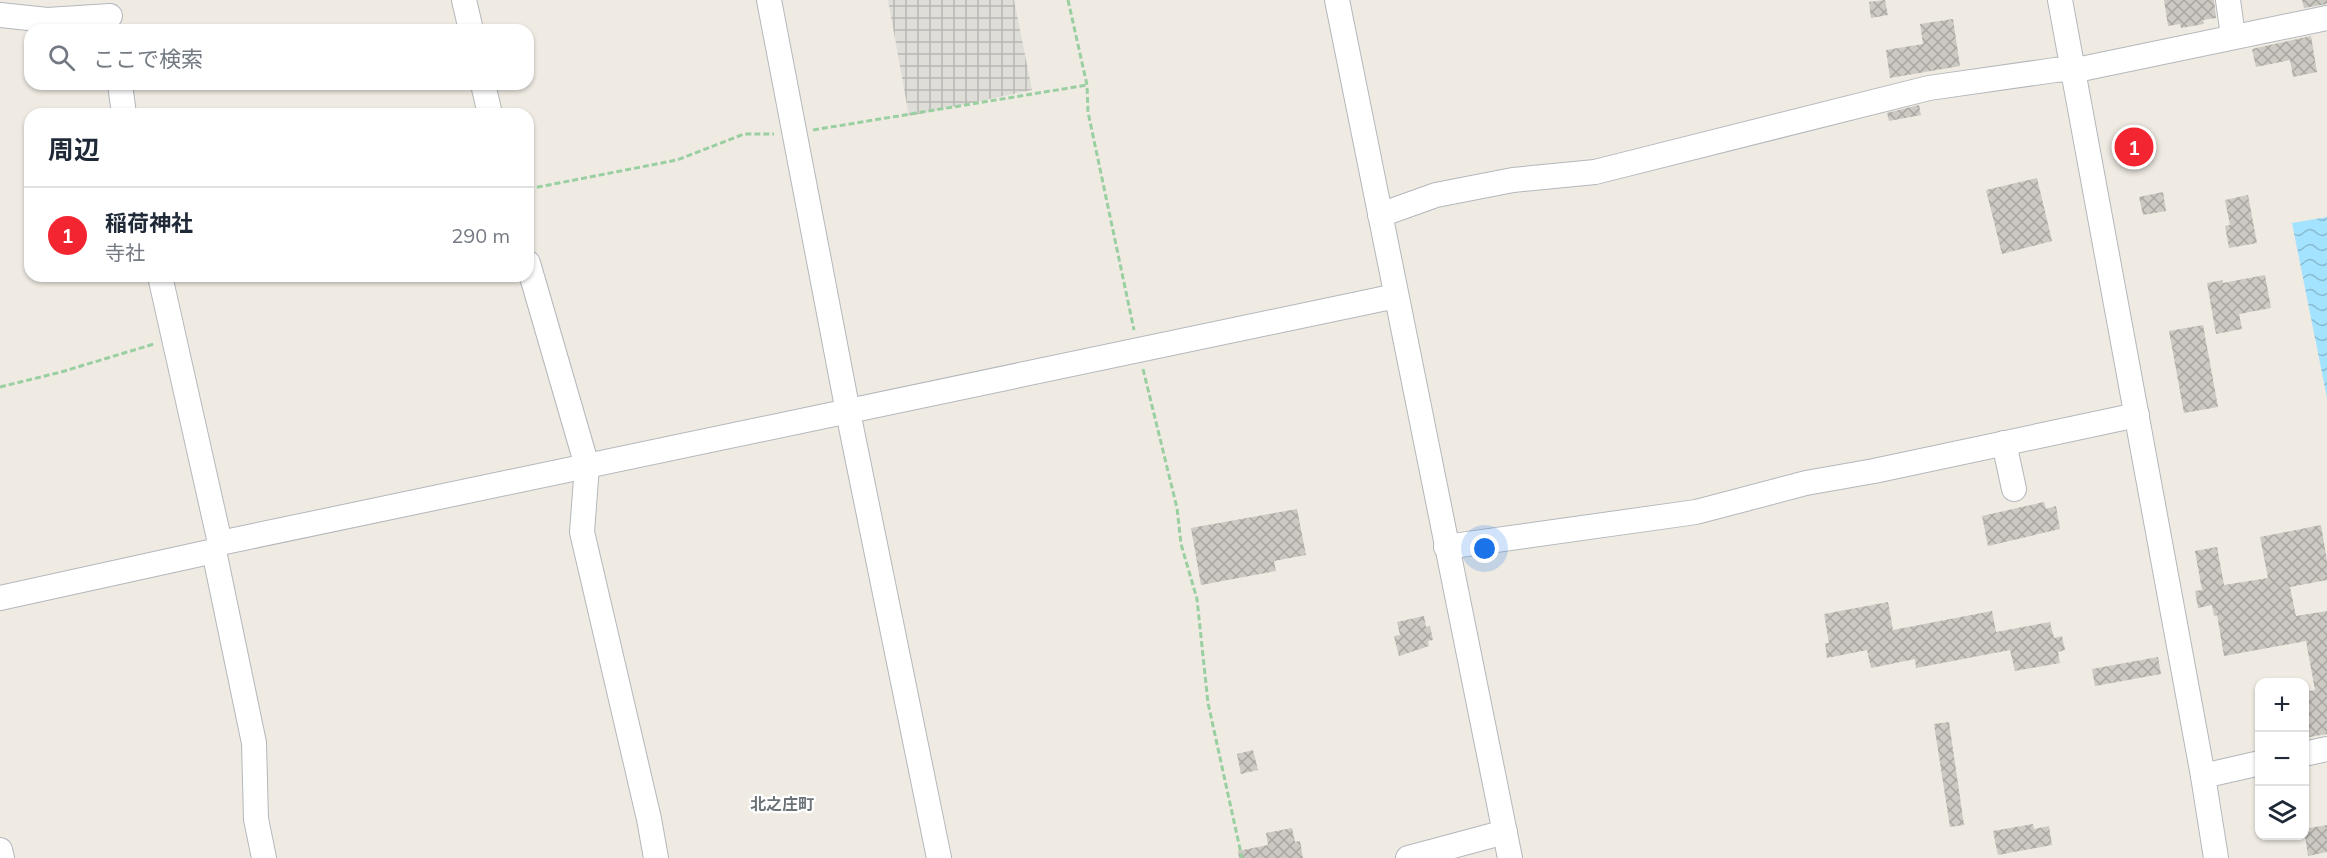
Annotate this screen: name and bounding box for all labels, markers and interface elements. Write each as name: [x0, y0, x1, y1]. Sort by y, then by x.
search box: [24, 24, 534, 90]
icon: search: [45, 41, 78, 74]
text: ここで検索: [93, 45, 203, 73]
pin: 1: [2114, 124, 2154, 170]
text: 周辺: [48, 133, 100, 166]
text: 稲荷神社: [105, 209, 193, 237]
text: 1: [62, 223, 74, 248]
text: 290 m: [451, 223, 510, 248]
text: 寺社: [105, 240, 145, 265]
your location: [1470, 534, 1499, 563]
map controls: [2255, 678, 2309, 840]
button: +: [2255, 678, 2309, 732]
button: −: [2255, 732, 2309, 786]
button: layers: [2255, 786, 2309, 840]
district label: 北之庄町: [750, 794, 814, 814]

